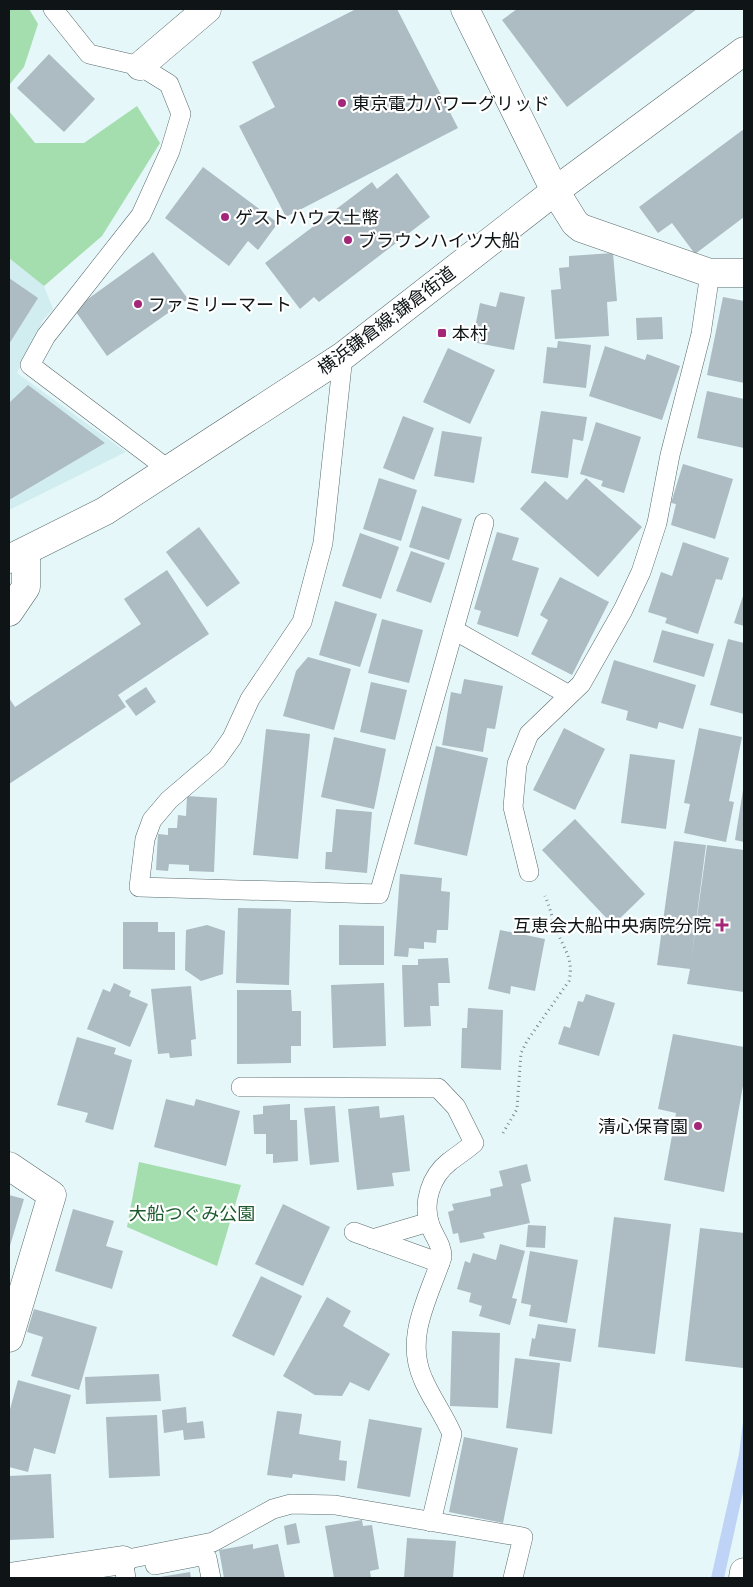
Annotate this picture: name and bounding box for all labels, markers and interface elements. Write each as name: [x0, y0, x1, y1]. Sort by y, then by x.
place label: 東京電力パワーグリッド: [352, 93, 550, 113]
marker: 東京電力パワーグリッド: [336, 97, 348, 109]
place label: ゲストハウス土幣: [235, 207, 379, 227]
marker: ゲストハウス土幣: [219, 211, 231, 223]
place label: ブラウンハイツ大船: [358, 230, 520, 250]
marker: ブラウンハイツ大船: [342, 234, 354, 246]
street label: 横浜鎌倉線;鎌倉街道: [314, 262, 458, 378]
place label: ファミリーマート: [148, 294, 292, 314]
marker: ファミリーマート: [132, 298, 144, 310]
place label: 本村: [452, 323, 488, 343]
marker: 本村: [436, 327, 448, 339]
place label: 互恵会大船中央病院分院: [513, 915, 711, 935]
marker: 互恵会大船中央病院分院: [715, 918, 729, 932]
place label: 清心保育園: [598, 1116, 688, 1136]
marker: 清心保育園: [692, 1120, 704, 1132]
park label: 大船つぐみ公園: [129, 1203, 255, 1223]

